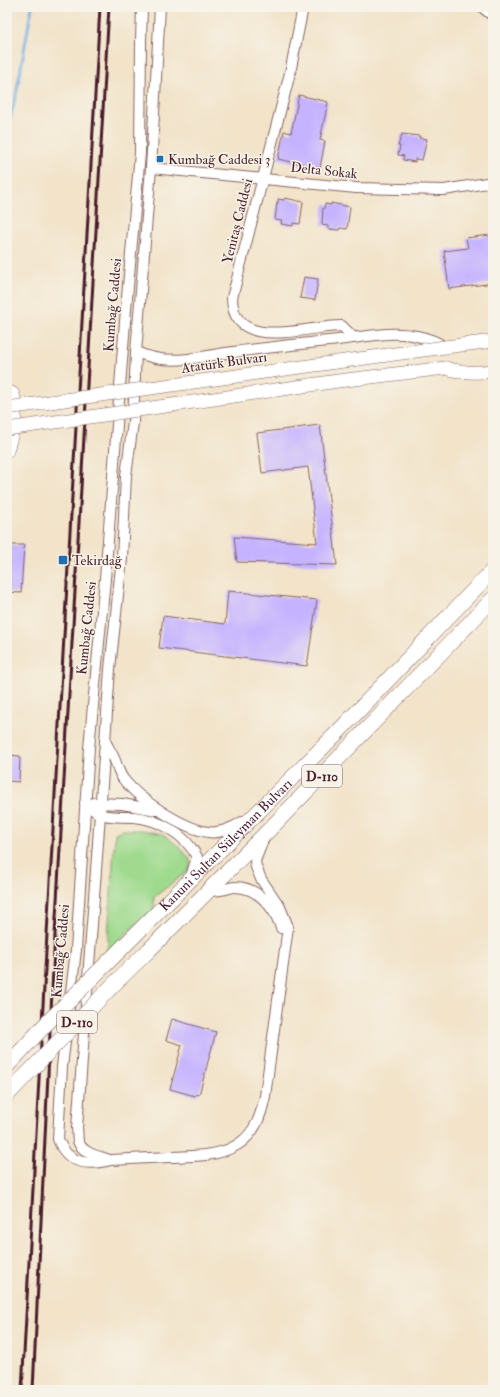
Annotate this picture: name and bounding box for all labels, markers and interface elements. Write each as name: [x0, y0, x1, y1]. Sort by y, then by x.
place label: Kumbağ Caddesi 3: [168, 151, 270, 168]
marker: Kumbağ Caddesi 3: [155, 154, 165, 164]
street label: Delta Sokak: [289, 159, 359, 183]
street label: Yenitaş Caddesi: [219, 177, 256, 265]
street label: Kumbağ Caddesi: [100, 257, 125, 353]
street label: Atatürk Bulvarı: [179, 348, 268, 377]
place label: Tekirdağ: [72, 552, 123, 569]
marker: Tekirdağ: [57, 554, 69, 566]
street label: Kumbağ Caddesi: [73, 580, 100, 676]
road number: D-110: [302, 765, 342, 787]
street label: Kanuni Sultan Süleyman Bulvarı: [156, 775, 296, 915]
street label: Kumbağ Caddesi: [48, 903, 73, 999]
road number: D-110: [57, 1011, 97, 1033]

